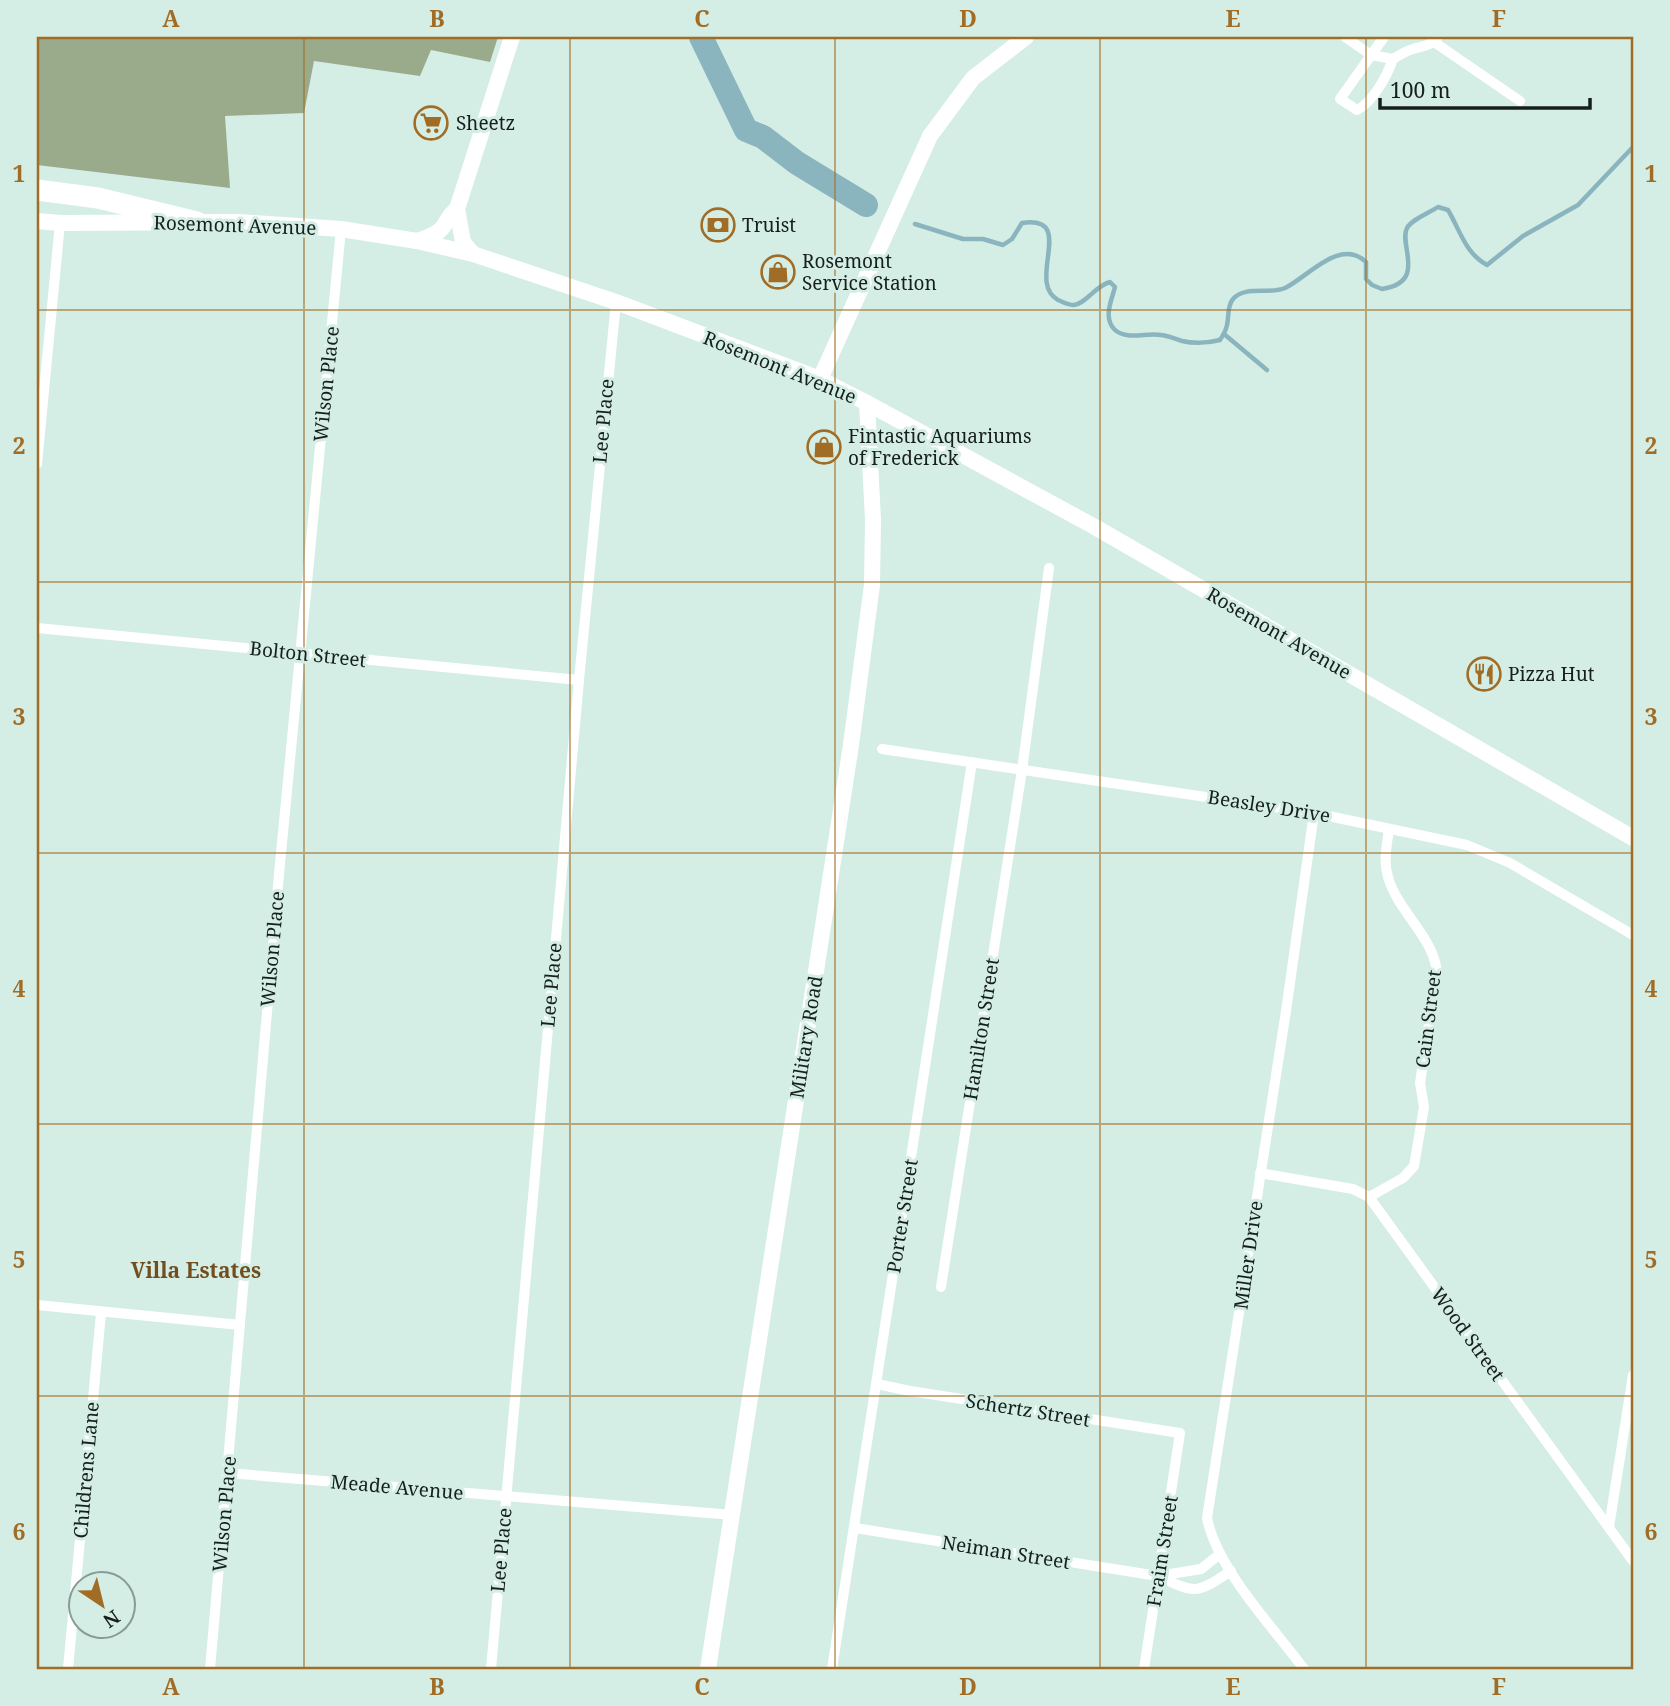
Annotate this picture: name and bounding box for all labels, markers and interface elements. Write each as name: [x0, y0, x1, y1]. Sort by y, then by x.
text: A: [162, 2, 180, 34]
text: B: [429, 2, 445, 34]
text: C: [694, 2, 710, 34]
text: D: [959, 2, 977, 34]
text: E: [1225, 2, 1241, 34]
text: F: [1492, 2, 1506, 34]
scale bar: [1380, 66, 1590, 110]
text: 100 m: [1390, 76, 1451, 104]
supermarket icon: Sheetz: [412, 104, 450, 142]
place label: Sheetz: [456, 110, 515, 136]
text: 1: [13, 157, 26, 189]
text: 1: [1645, 157, 1658, 189]
bank icon: Truist: [699, 206, 737, 244]
street label: Rosemont Avenue: [153, 209, 317, 241]
place label: Truist: [742, 212, 796, 238]
place label: Rosemont Service Station: [802, 248, 937, 296]
shop icon: Rosemont Service Station: [759, 253, 797, 291]
street label: Rosemont Avenue: [700, 324, 860, 410]
street label: Wilson Place: [307, 325, 345, 443]
street label: Lee Place: [586, 378, 620, 464]
place label: Fintastic Aquariums of Frederick: [848, 423, 1032, 471]
shop icon: Fintastic Aquariums of Frederick: [805, 428, 843, 466]
text: 2: [13, 429, 26, 461]
text: 2: [1645, 429, 1658, 461]
street label: Rosemont Avenue: [1202, 581, 1356, 685]
street label: Bolton Street: [248, 635, 368, 673]
restaurant icon: Pizza Hut: [1465, 655, 1503, 693]
place label: Pizza Hut: [1508, 661, 1595, 687]
text: 3: [13, 700, 26, 732]
text: 3: [1645, 700, 1658, 732]
street label: Beasley Drive: [1206, 783, 1332, 829]
street label: Wilson Place: [254, 890, 290, 1008]
street label: Lee Place: [534, 942, 568, 1028]
street label: Hamilton Street: [957, 956, 1005, 1102]
street label: Cain Street: [1409, 968, 1447, 1070]
text: 4: [13, 972, 26, 1004]
text: 4: [1645, 972, 1658, 1004]
street label: Military Road: [783, 974, 829, 1100]
street label: Porter Street: [880, 1157, 924, 1275]
street label: Miller Drive: [1227, 1199, 1269, 1311]
text: 5: [13, 1243, 26, 1275]
text: 5: [1645, 1243, 1658, 1275]
district label: Villa Estates: [131, 1256, 261, 1284]
street label: Wood Street: [1425, 1282, 1511, 1386]
street label: Schertz Street: [964, 1387, 1092, 1433]
street label: Childrens Lane: [67, 1401, 105, 1539]
street label: Wilson Place: [206, 1455, 242, 1573]
street label: Meade Avenue: [329, 1468, 465, 1506]
street label: Fraim Street: [1140, 1493, 1184, 1609]
street label: Lee Place: [484, 1507, 518, 1593]
text: 6: [13, 1515, 26, 1547]
text: 6: [1645, 1515, 1658, 1547]
street label: Neiman Street: [940, 1529, 1072, 1575]
north arrow: [66, 1570, 136, 1640]
text: N: [98, 1604, 125, 1634]
text: A: [162, 1670, 180, 1702]
text: B: [429, 1670, 445, 1702]
text: C: [694, 1670, 710, 1702]
text: D: [959, 1670, 977, 1702]
text: E: [1225, 1670, 1241, 1702]
text: F: [1492, 1670, 1506, 1702]

